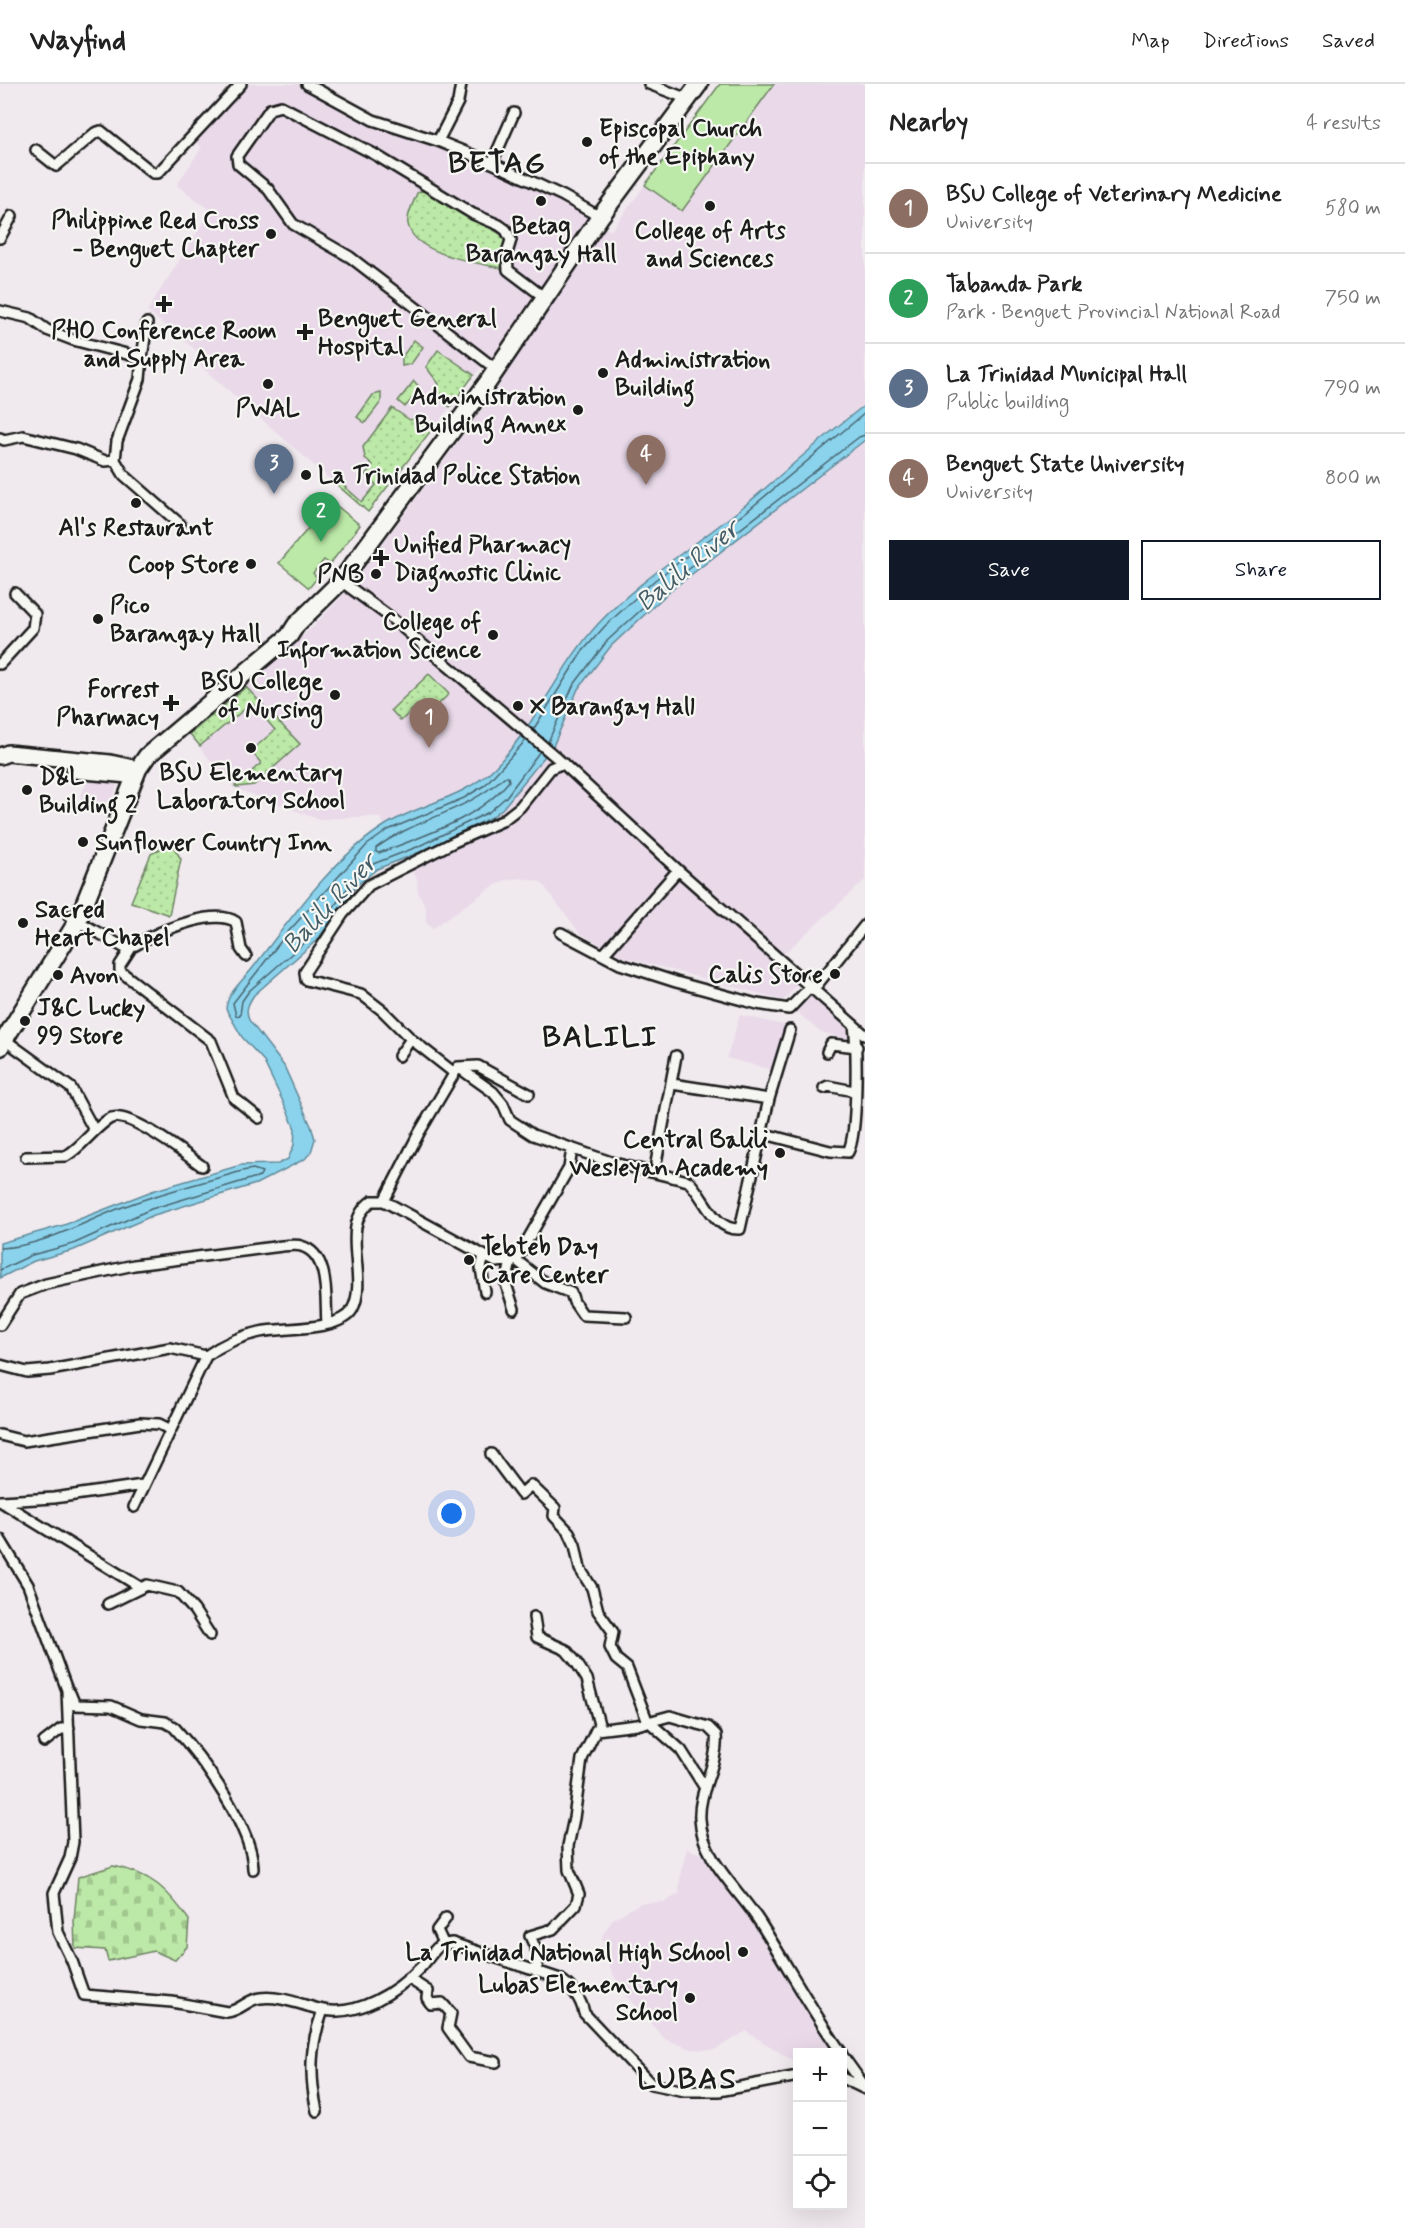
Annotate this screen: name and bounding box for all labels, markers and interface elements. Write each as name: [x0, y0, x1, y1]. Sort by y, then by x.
text: Wayfind: [30, 23, 126, 60]
text: Map: [1131, 27, 1170, 55]
text: Directions: [1203, 27, 1289, 55]
text: Saved: [1322, 27, 1375, 55]
text: Nearby: [889, 106, 968, 140]
text: 4 results: [1306, 110, 1381, 137]
place label: Episcopal Church of the Epiphany: [599, 114, 762, 173]
marker: Episcopal Church of the Epiphany: [580, 135, 594, 149]
district label: BETAG: [448, 144, 546, 183]
text: BSU College of Veterinary Medicine: [946, 181, 1282, 209]
marker: Betag Barangay Hall: [534, 194, 548, 208]
text: 1: [904, 195, 913, 222]
text: 580 m: [1325, 195, 1381, 222]
marker: College of Arts and Sciences: [703, 199, 717, 213]
place label: Philippine Red Cross - Benguet Chapter: [51, 206, 260, 268]
text: University: [946, 209, 1033, 236]
place label: Betag Barangay Hall: [466, 211, 616, 271]
place label: College of Arts and Sciences: [634, 216, 786, 275]
marker: Philippine Red Cross - Benguet Chapter: [264, 227, 278, 241]
text: Tabanda Park: [946, 271, 1082, 299]
text: 2: [904, 285, 913, 312]
text: 750 m: [1325, 285, 1381, 312]
marker: PHO Conference Room and Supply Area: [155, 295, 173, 313]
text: Park · Benguet Provincial National Road: [946, 299, 1281, 326]
place label: Benguet General Hospital: [318, 304, 497, 363]
place label: PHO Conference Room and Supply Area: [51, 316, 277, 375]
marker: Benguet General Hospital: [296, 323, 314, 341]
place label: Administration Building: [615, 345, 770, 407]
text: La Trinidad Municipal Hall: [946, 361, 1187, 389]
marker: Administration Building: [596, 366, 610, 380]
text: 3: [904, 375, 913, 402]
text: 790 m: [1324, 375, 1381, 402]
marker: PWAL: [261, 377, 275, 391]
place label: Administration Building Annex: [411, 382, 567, 444]
text: Public building: [946, 389, 1069, 416]
place label: PWAL: [236, 394, 301, 425]
marker: Administration Building Annex: [571, 403, 585, 417]
pin: 4: [626, 436, 666, 485]
pin: 3: [254, 444, 294, 494]
text: Benguet State University: [946, 451, 1184, 479]
place label: La Trinidad Police Station: [318, 461, 580, 492]
text: 4: [903, 465, 914, 492]
text: 800 m: [1325, 465, 1381, 492]
marker: La Trinidad Police Station: [299, 468, 313, 482]
text: University: [946, 479, 1033, 506]
pin: 2: [302, 492, 340, 542]
marker: Al's Restaurant: [129, 496, 143, 510]
water label: Balili River: [630, 511, 750, 620]
place label: Al's Restaurant: [59, 513, 214, 544]
place label: Unified Pharmacy Diagnostic Clinic: [394, 530, 571, 592]
button: Save: [889, 540, 1129, 600]
button: Share: [1141, 540, 1381, 600]
marker: Unified Pharmacy Diagnostic Clinic: [372, 549, 390, 567]
place label: Coop Store: [128, 550, 239, 581]
marker: Coop Store: [244, 557, 258, 571]
place label: PNB: [317, 560, 364, 591]
marker: PNB: [369, 567, 383, 581]
place label: Pico Barangay Hall: [110, 591, 261, 651]
place label: College of Information Science: [277, 607, 482, 668]
marker: Pico Barangay Hall: [91, 612, 105, 626]
marker: College of Information Science: [486, 628, 500, 642]
place label: BSU College of Nursing: [201, 667, 323, 729]
place label: Forrest Pharmacy: [56, 675, 159, 734]
marker: BSU College of Nursing: [328, 688, 342, 702]
place label: X Barangay Hall: [530, 692, 695, 726]
marker: Forrest Pharmacy: [164, 696, 178, 710]
pin: 1: [410, 698, 448, 748]
marker: X Barangay Hall: [511, 699, 525, 713]
marker: BSU Elementary Laboratory School: [244, 741, 258, 755]
place label: BSU Elementary Laboratory School: [157, 758, 345, 817]
place label: D&L Building 2: [39, 762, 137, 824]
marker: D&L Building 2: [20, 783, 34, 797]
place label: Sunflower Country Inn: [95, 828, 332, 859]
marker: Sunflower Country Inn: [76, 835, 90, 849]
water label: Balili River: [275, 844, 388, 962]
place label: Sacred Heart Chapel: [35, 895, 170, 954]
marker: Sacred Heart Chapel: [16, 916, 30, 930]
place label: Calis Store: [708, 960, 823, 991]
place label: Avon: [70, 961, 119, 992]
marker: Calis Store: [828, 967, 842, 981]
marker: Avon: [51, 968, 65, 982]
place label: J&C Lucky 99 Store: [37, 993, 145, 1052]
marker: J&C Lucky 99 Store: [18, 1014, 32, 1028]
district label: BALILI: [542, 1018, 658, 1057]
place label: Central Balili Wesleyan Academy: [569, 1125, 768, 1184]
marker: Central Balili Wesleyan Academy: [773, 1146, 787, 1160]
place label: Tebteb Day Care Center: [481, 1232, 609, 1291]
marker: Tebteb Day Care Center: [462, 1253, 476, 1267]
your location: [437, 1499, 466, 1528]
place label: La Trinidad National High School: [406, 1938, 731, 1970]
marker: La Trinidad National High School: [736, 1945, 750, 1959]
place label: Lubas Elementary School: [478, 1970, 678, 2029]
marker: Lubas Elementary School: [683, 1991, 697, 2005]
map controls: [793, 2048, 847, 2210]
button: +: [793, 2048, 847, 2102]
district label: LUBAS: [637, 2060, 737, 2099]
button: −: [793, 2102, 847, 2156]
button: locate: [793, 2156, 847, 2210]

